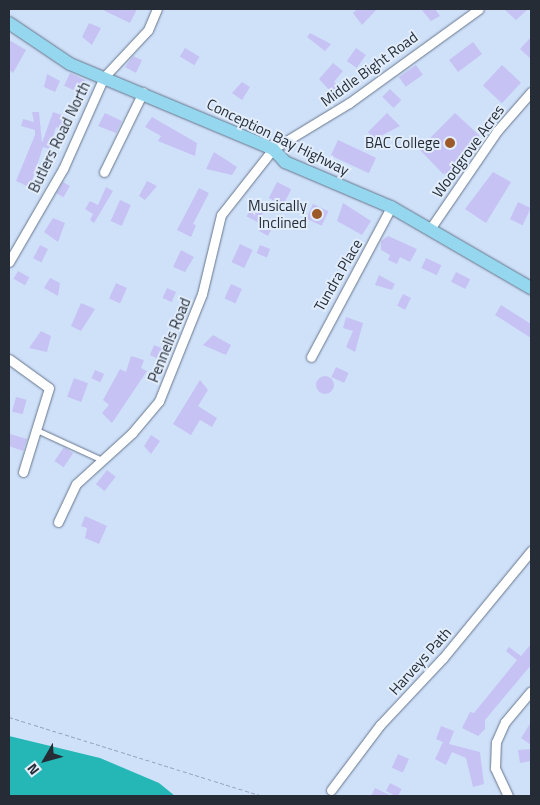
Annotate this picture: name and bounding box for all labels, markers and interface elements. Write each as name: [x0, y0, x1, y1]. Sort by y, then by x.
street label: Middle Bight Road: [317, 28, 421, 110]
street label: Butlers Road North: [24, 79, 94, 195]
street label: Conception Bay Highway: [204, 95, 352, 179]
street label: Woodgrove Acres: [428, 101, 508, 201]
place label: BAC College: [365, 134, 440, 152]
marker: BAC College: [444, 137, 456, 149]
place label: Musically Inclined: [248, 196, 307, 231]
marker: Musically Inclined: [311, 208, 323, 220]
street label: Tundra Place: [310, 236, 366, 314]
street label: Pennells Road: [144, 295, 194, 385]
street label: Harveys Path: [385, 624, 455, 698]
north arrow: [20, 735, 70, 785]
text: N: [22, 759, 44, 780]

